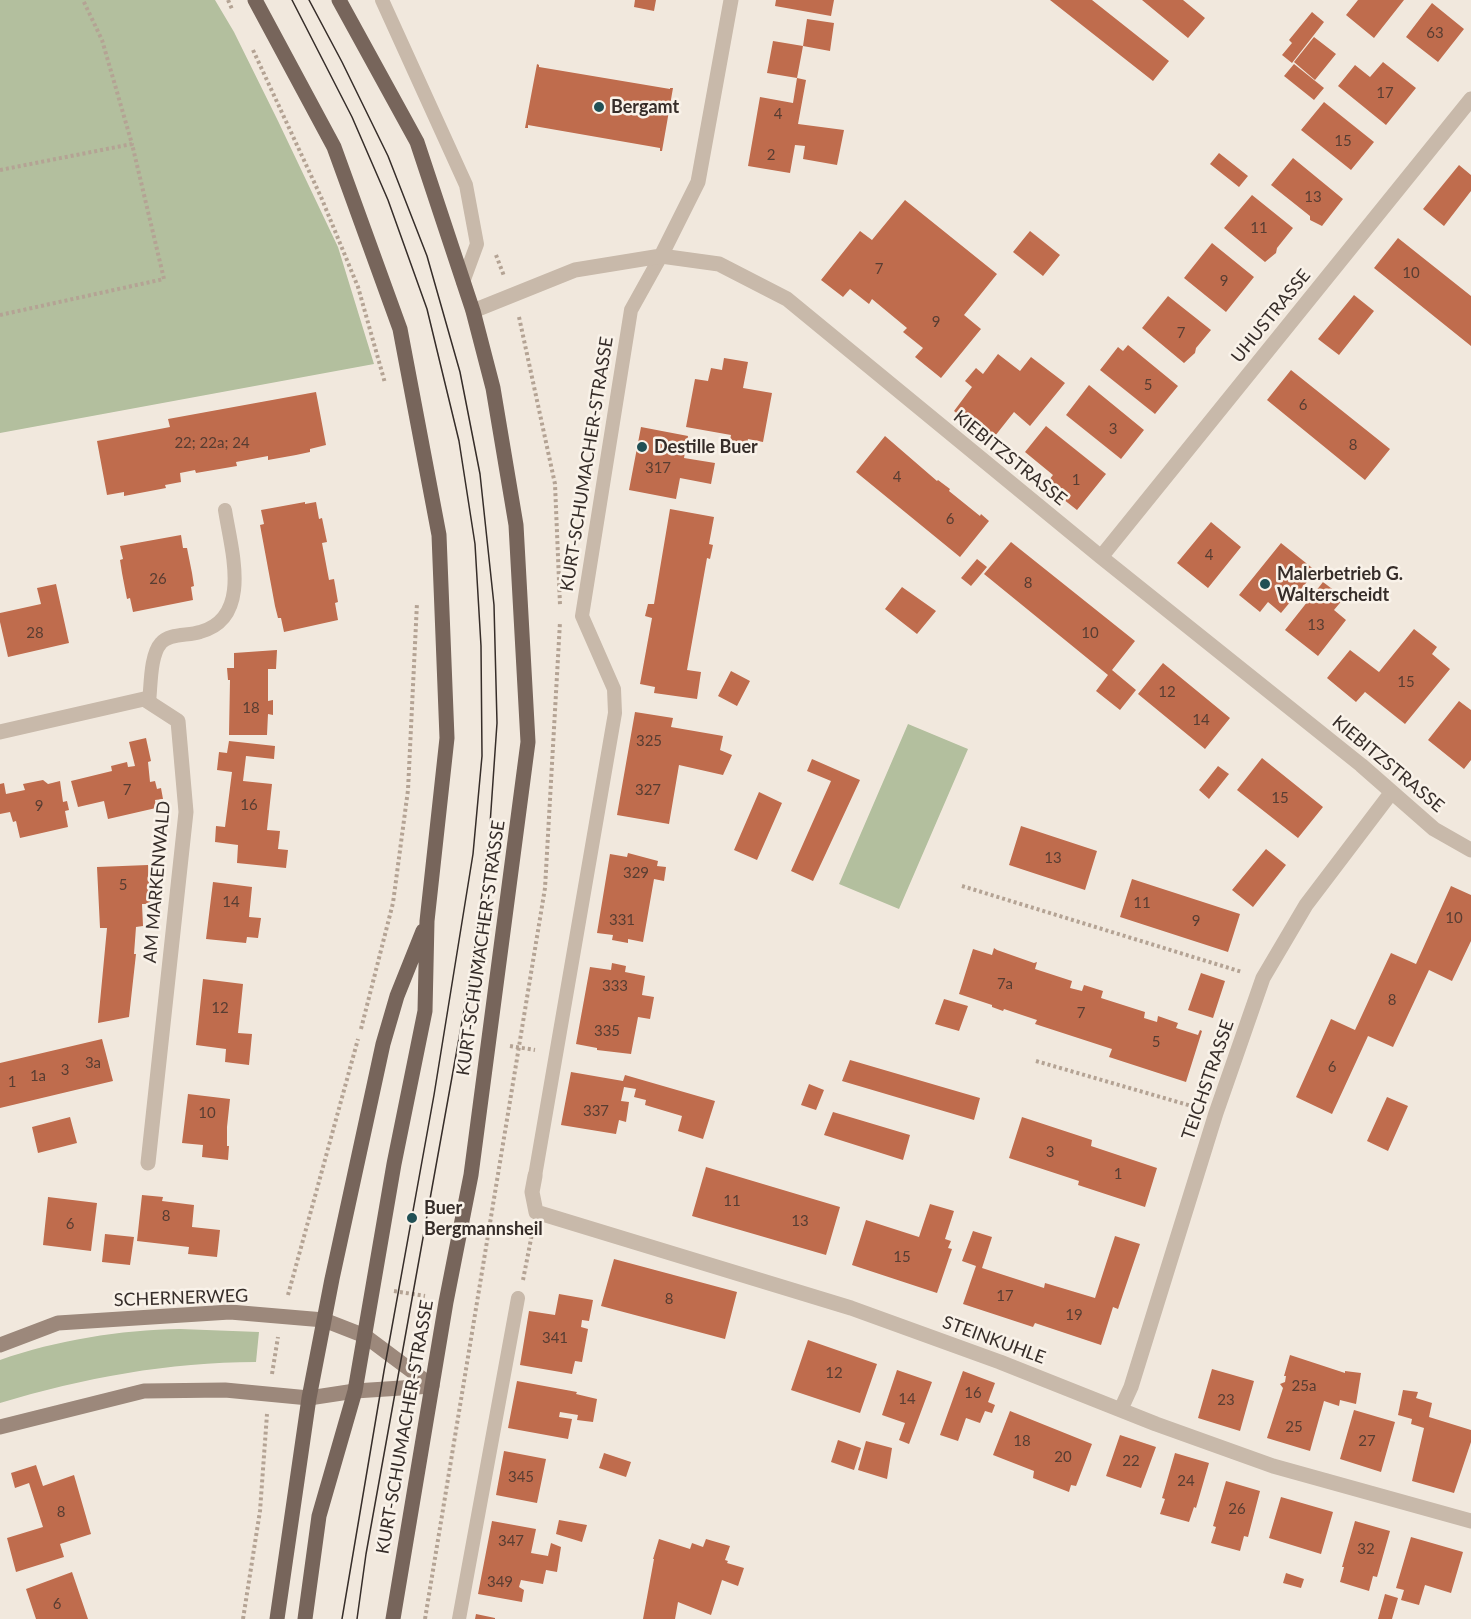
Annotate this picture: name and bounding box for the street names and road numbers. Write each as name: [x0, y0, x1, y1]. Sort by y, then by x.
street label: UHUSTRASSE: [1227, 265, 1315, 367]
street label: KURT-SCHUMACHER-STRASSE: [556, 335, 618, 593]
street label: KIEBITZSTRASSE: [949, 406, 1071, 510]
street label: KIEBITZSTRASSE: [1328, 711, 1448, 817]
street label: AM MARKENWALD: [139, 800, 175, 964]
street label: KURT-SCHUMACHER-STRASSE: [452, 819, 510, 1077]
street label: TEICHSTRASSE: [1177, 1017, 1239, 1143]
street label: SCHERNERWEG: [114, 1285, 248, 1311]
street label: KURT-SCHUMACHER-STRASSE: [372, 1298, 438, 1556]
street label: STEINKUHLE: [940, 1311, 1048, 1369]

